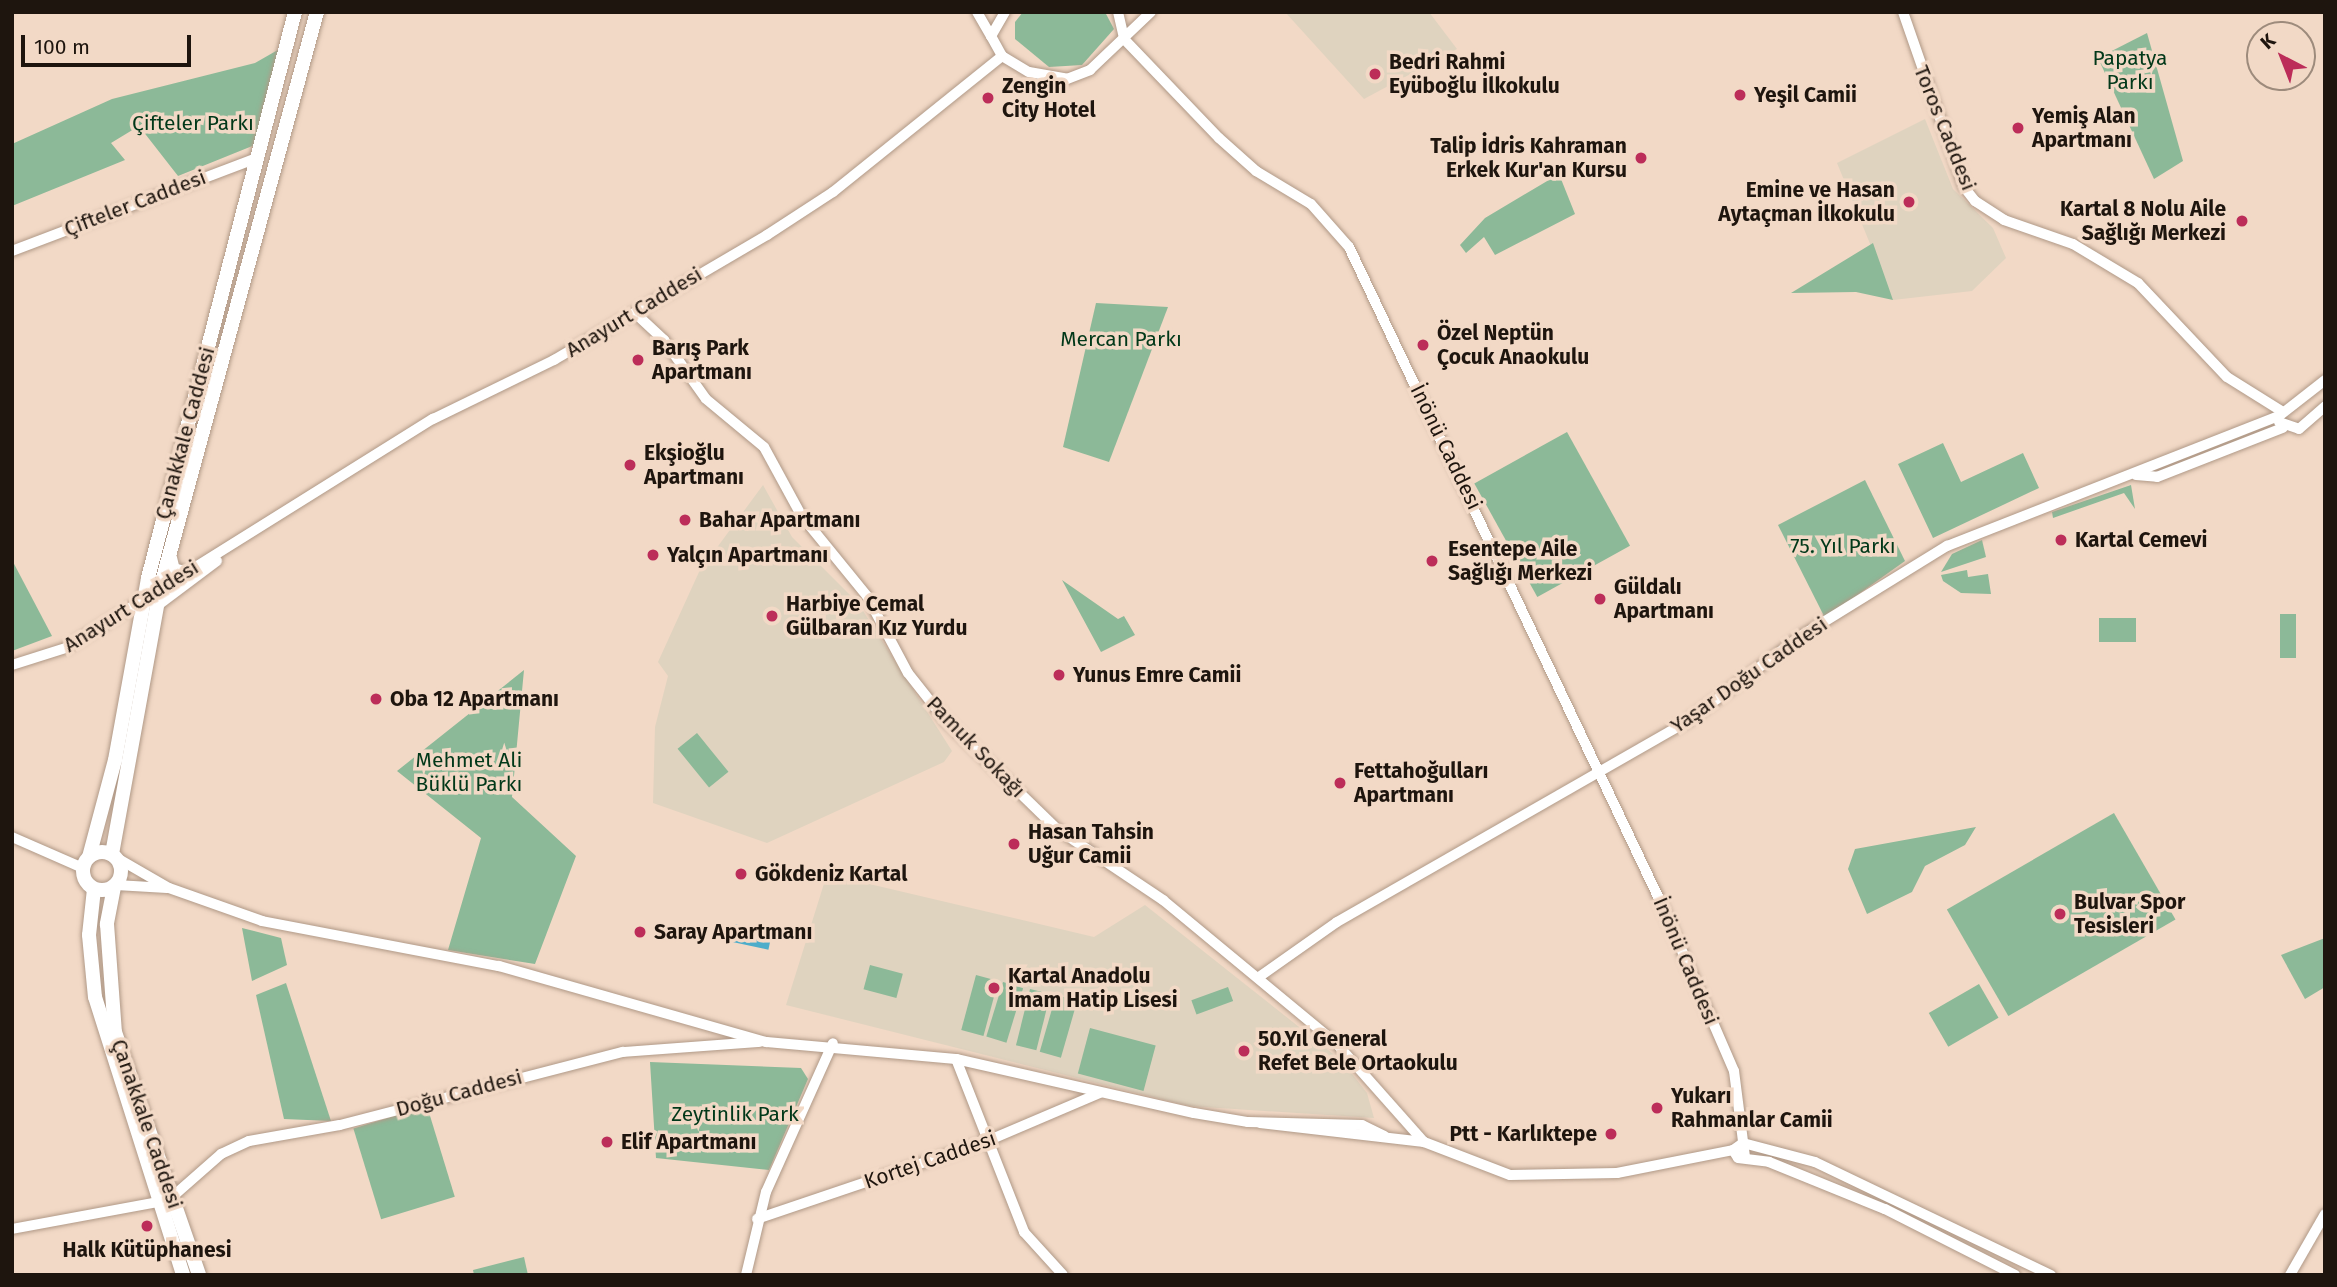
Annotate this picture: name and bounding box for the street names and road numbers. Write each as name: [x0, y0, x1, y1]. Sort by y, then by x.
street label: Toros Caddesi: [1909, 62, 1981, 194]
street label: Çifteler Caddesi: [61, 164, 209, 242]
street label: Anayurt Caddesi: [561, 261, 707, 363]
street label: Çanakkale Caddesi: [150, 344, 220, 522]
street label: İnönü Caddesi: [1405, 380, 1487, 514]
street label: Anayurt Caddesi: [59, 554, 203, 658]
street label: Yaşar Doğu Caddesi: [1666, 612, 1832, 738]
street label: Pamuk Sokağı: [921, 691, 1031, 803]
street label: İnönü Caddesi: [1648, 893, 1724, 1029]
street label: Çanakkale Caddesi: [106, 1036, 188, 1212]
street label: Doğu Caddesi: [393, 1064, 525, 1122]
street label: Kortej Caddesi: [861, 1126, 999, 1194]

